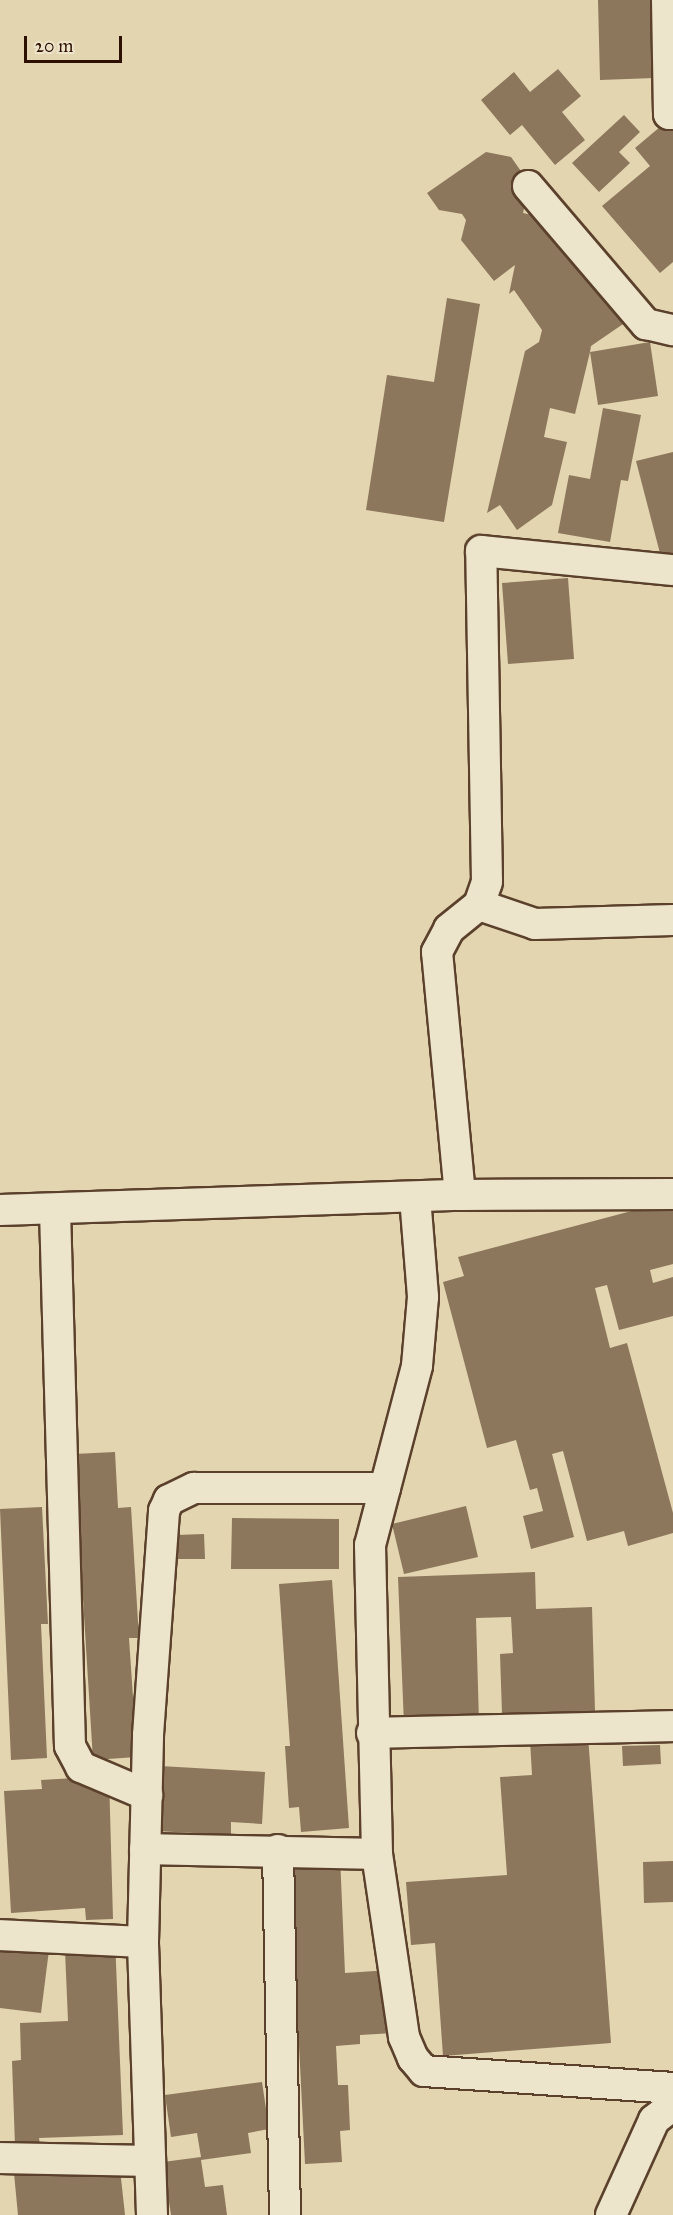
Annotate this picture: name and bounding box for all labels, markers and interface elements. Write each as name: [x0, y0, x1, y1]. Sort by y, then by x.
scale bar: [27, 24, 124, 62]
text: 20 m: [35, 35, 73, 57]

